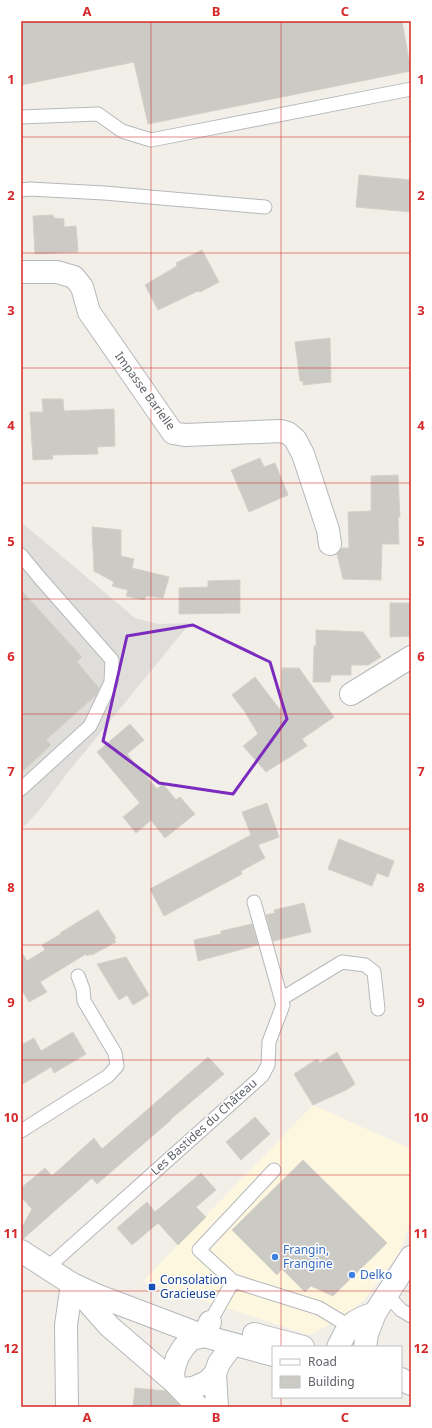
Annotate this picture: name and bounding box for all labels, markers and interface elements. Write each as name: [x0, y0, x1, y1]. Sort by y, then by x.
text: A: [83, 2, 92, 20]
text: B: [212, 2, 220, 20]
text: C: [341, 2, 349, 20]
text: 1: [7, 70, 15, 88]
text: 1: [417, 70, 425, 88]
text: 2: [7, 186, 15, 204]
text: 2: [417, 186, 425, 204]
text: 3: [7, 301, 15, 319]
text: 3: [417, 301, 425, 319]
street label: Impasse Barielle: [111, 348, 180, 434]
text: 4: [7, 416, 15, 434]
text: 4: [417, 416, 425, 434]
text: 5: [7, 532, 15, 550]
text: 5: [417, 532, 425, 550]
text: 6: [7, 647, 15, 665]
text: 6: [417, 647, 425, 665]
text: 7: [7, 762, 15, 780]
text: 7: [417, 762, 425, 780]
text: 8: [7, 878, 15, 896]
text: 8: [417, 878, 425, 896]
text: 9: [7, 993, 15, 1011]
text: 9: [417, 993, 425, 1011]
street label: Les Bastides du Château: [147, 1074, 260, 1179]
text: 10: [4, 1108, 18, 1126]
text: 10: [414, 1108, 428, 1126]
text: 11: [4, 1224, 18, 1242]
text: 11: [414, 1224, 428, 1242]
place label: Frangin, Frangine: [283, 1241, 333, 1272]
marker: Frangin, Frangine: [270, 1252, 280, 1262]
place label: Delko: [360, 1266, 392, 1283]
marker: Delko: [347, 1270, 357, 1280]
place label: Consolation Gracieuse: [160, 1271, 227, 1302]
marker: Consolation Gracieuse: [147, 1282, 157, 1292]
text: 12: [4, 1339, 18, 1357]
text: 12: [414, 1339, 428, 1357]
legend: [272, 1346, 402, 1398]
text: Road: [308, 1353, 337, 1370]
text: Building: [308, 1373, 355, 1390]
text: A: [83, 1408, 92, 1426]
text: B: [212, 1408, 220, 1426]
text: C: [341, 1408, 349, 1426]

